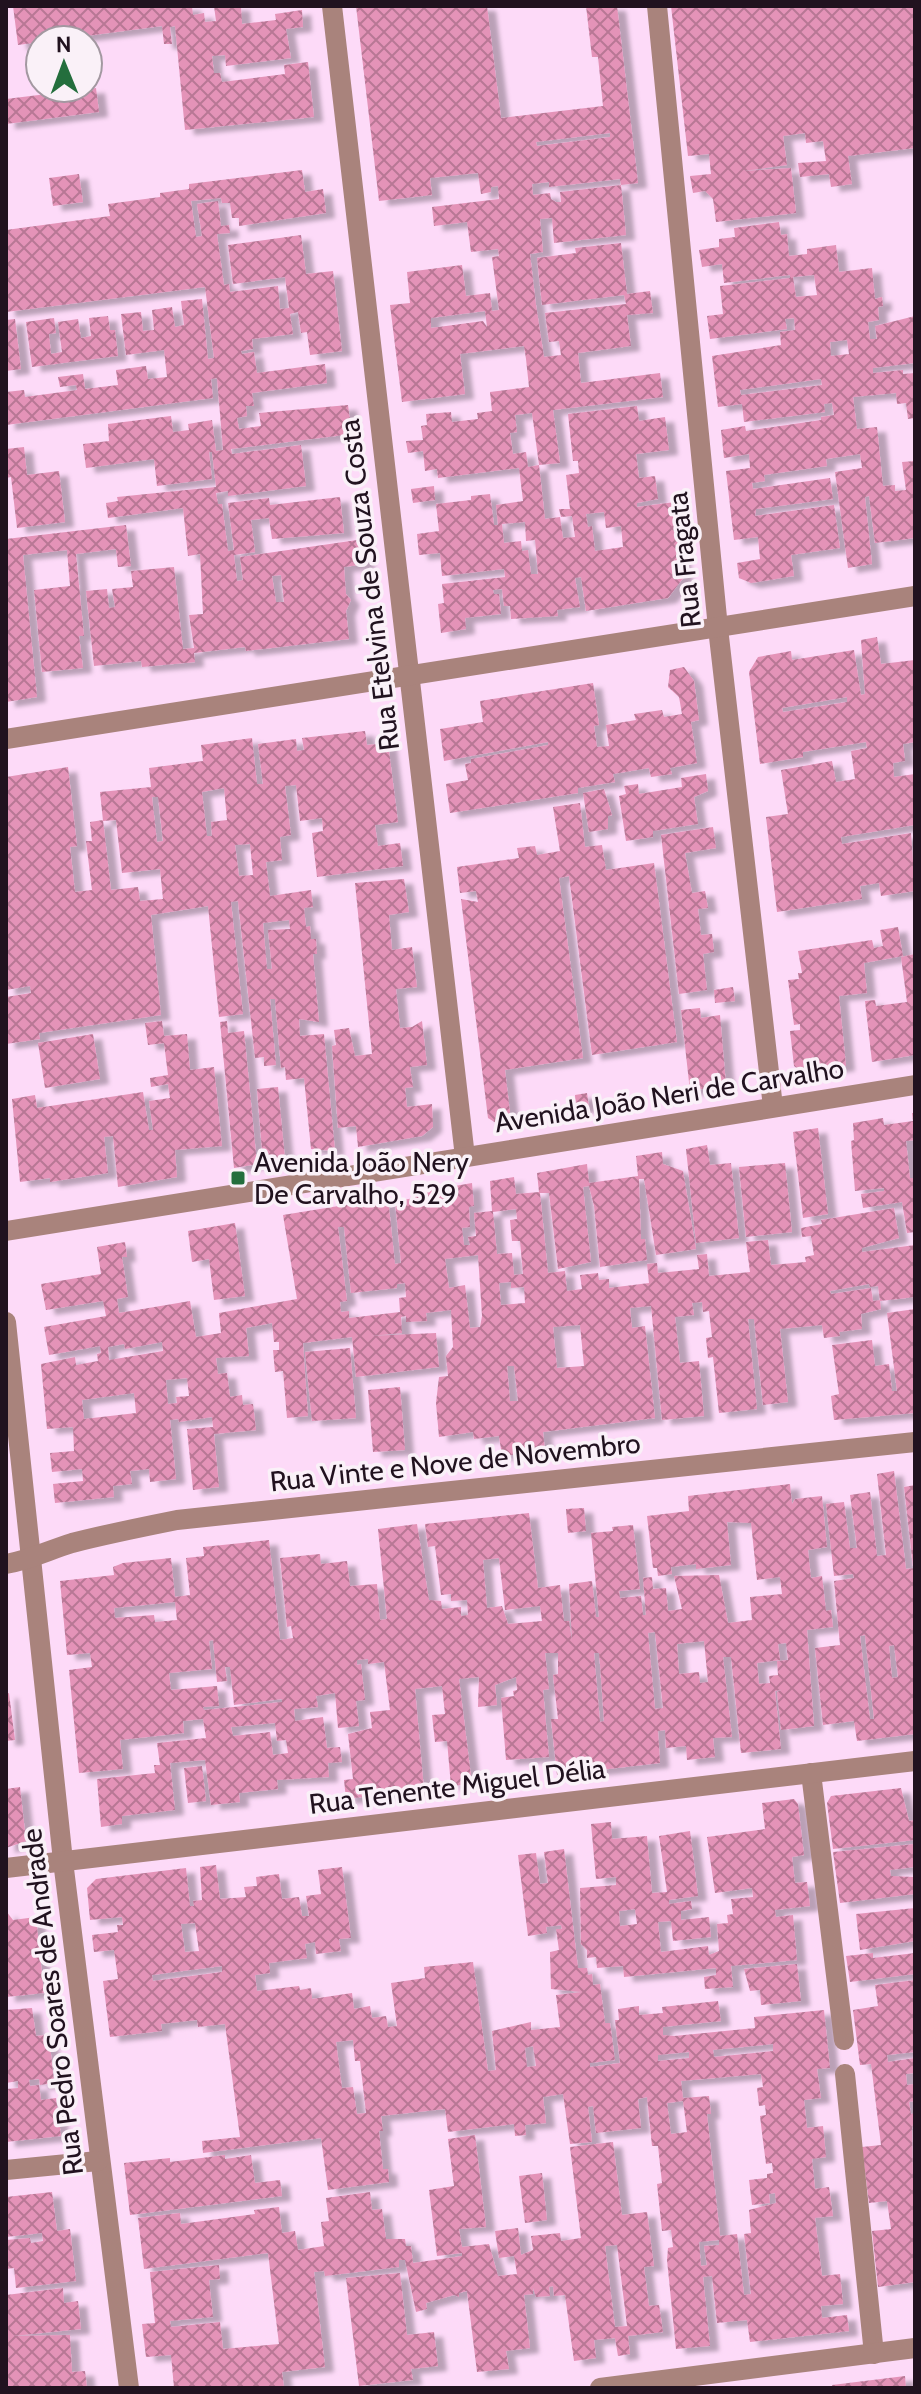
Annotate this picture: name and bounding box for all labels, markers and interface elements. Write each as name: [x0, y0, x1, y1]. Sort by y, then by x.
north arrow: [24, 24, 104, 104]
text: N: [56, 31, 72, 58]
street label: Rua Etelvina de Souza Costa: [332, 417, 406, 753]
street label: Rua Fragata: [660, 490, 708, 630]
street label: Avenida João Neri de Carvalho: [492, 1051, 846, 1139]
place label: Avenida João Nery De Carvalho, 529: [254, 1145, 469, 1211]
marker: Avenida João Nery De Carvalho, 529: [229, 1169, 247, 1187]
street label: Rua Vinte e Nove de Novembro: [268, 1426, 642, 1498]
street label: Rua Tenente Miguel Délia: [307, 1751, 608, 1821]
street label: Rua Pedro Soares de Andrade: [14, 1827, 90, 2177]

